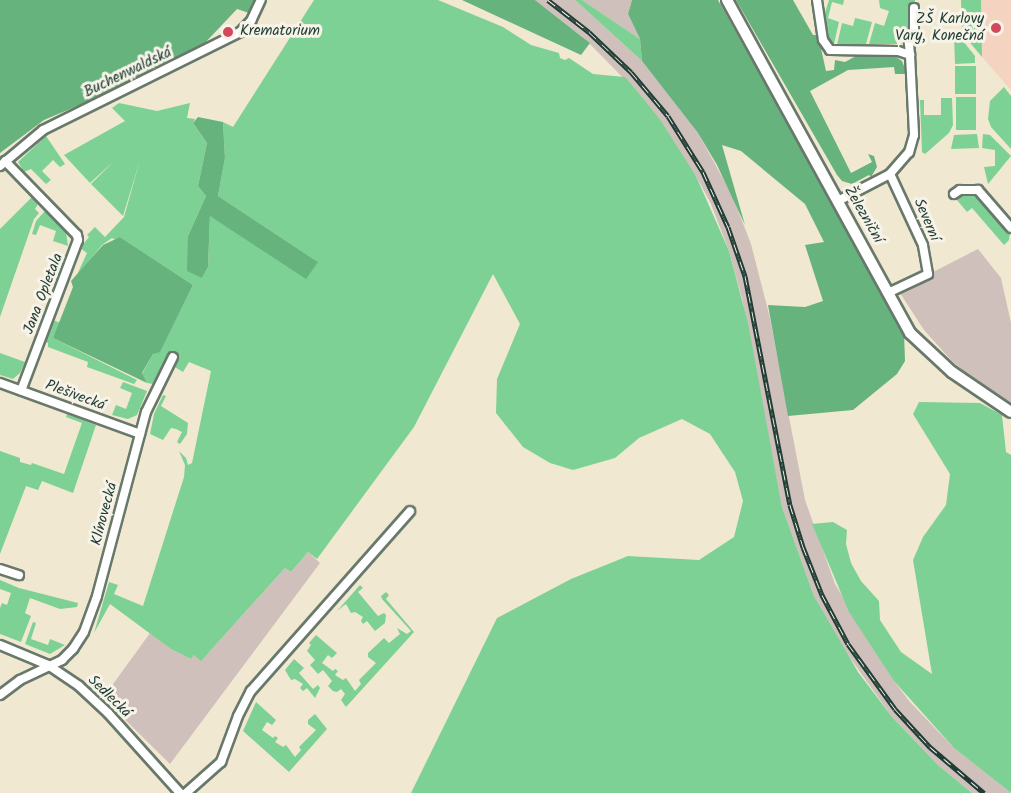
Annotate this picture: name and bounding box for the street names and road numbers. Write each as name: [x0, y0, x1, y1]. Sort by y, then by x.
street label: Buchenwaldská: [81, 44, 175, 102]
street label: Železniční: [839, 183, 887, 247]
street label: Severní: [909, 196, 943, 244]
street label: Jana Opletala: [20, 251, 68, 337]
street label: Plešivecká: [43, 377, 107, 415]
street label: Klínovecká: [88, 480, 122, 548]
street label: Sedlecká: [84, 672, 134, 722]

